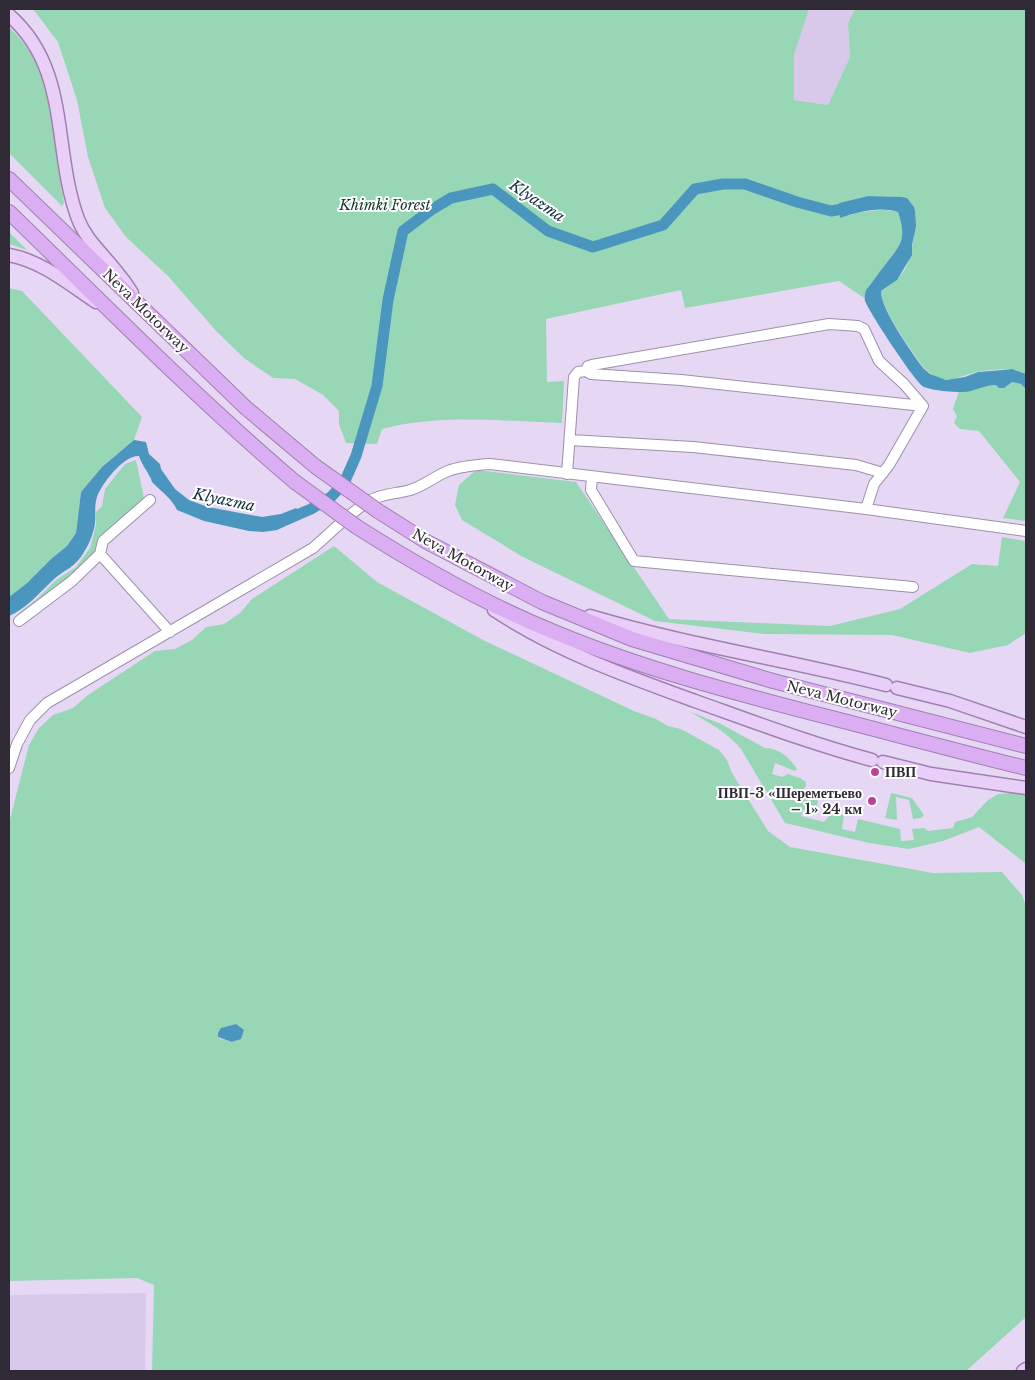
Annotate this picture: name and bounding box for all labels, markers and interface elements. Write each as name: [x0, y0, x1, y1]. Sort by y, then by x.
water label: Klyazma: [505, 175, 569, 226]
park label: Khimki Forest: [338, 196, 432, 214]
street label: Neva Motorway: [99, 265, 193, 357]
water label: Klyazma: [191, 484, 257, 515]
street label: Neva Motorway: [409, 525, 517, 595]
street label: Neva Motorway: [785, 677, 899, 721]
place label: ПВП: [885, 763, 916, 781]
marker: ПВП: [869, 766, 881, 778]
place label: ПВП-3 «Шереметьево – 1» 24 км: [718, 784, 862, 818]
marker: ПВП-3 «Шереметьево – 1» 24 км: [866, 795, 878, 807]

